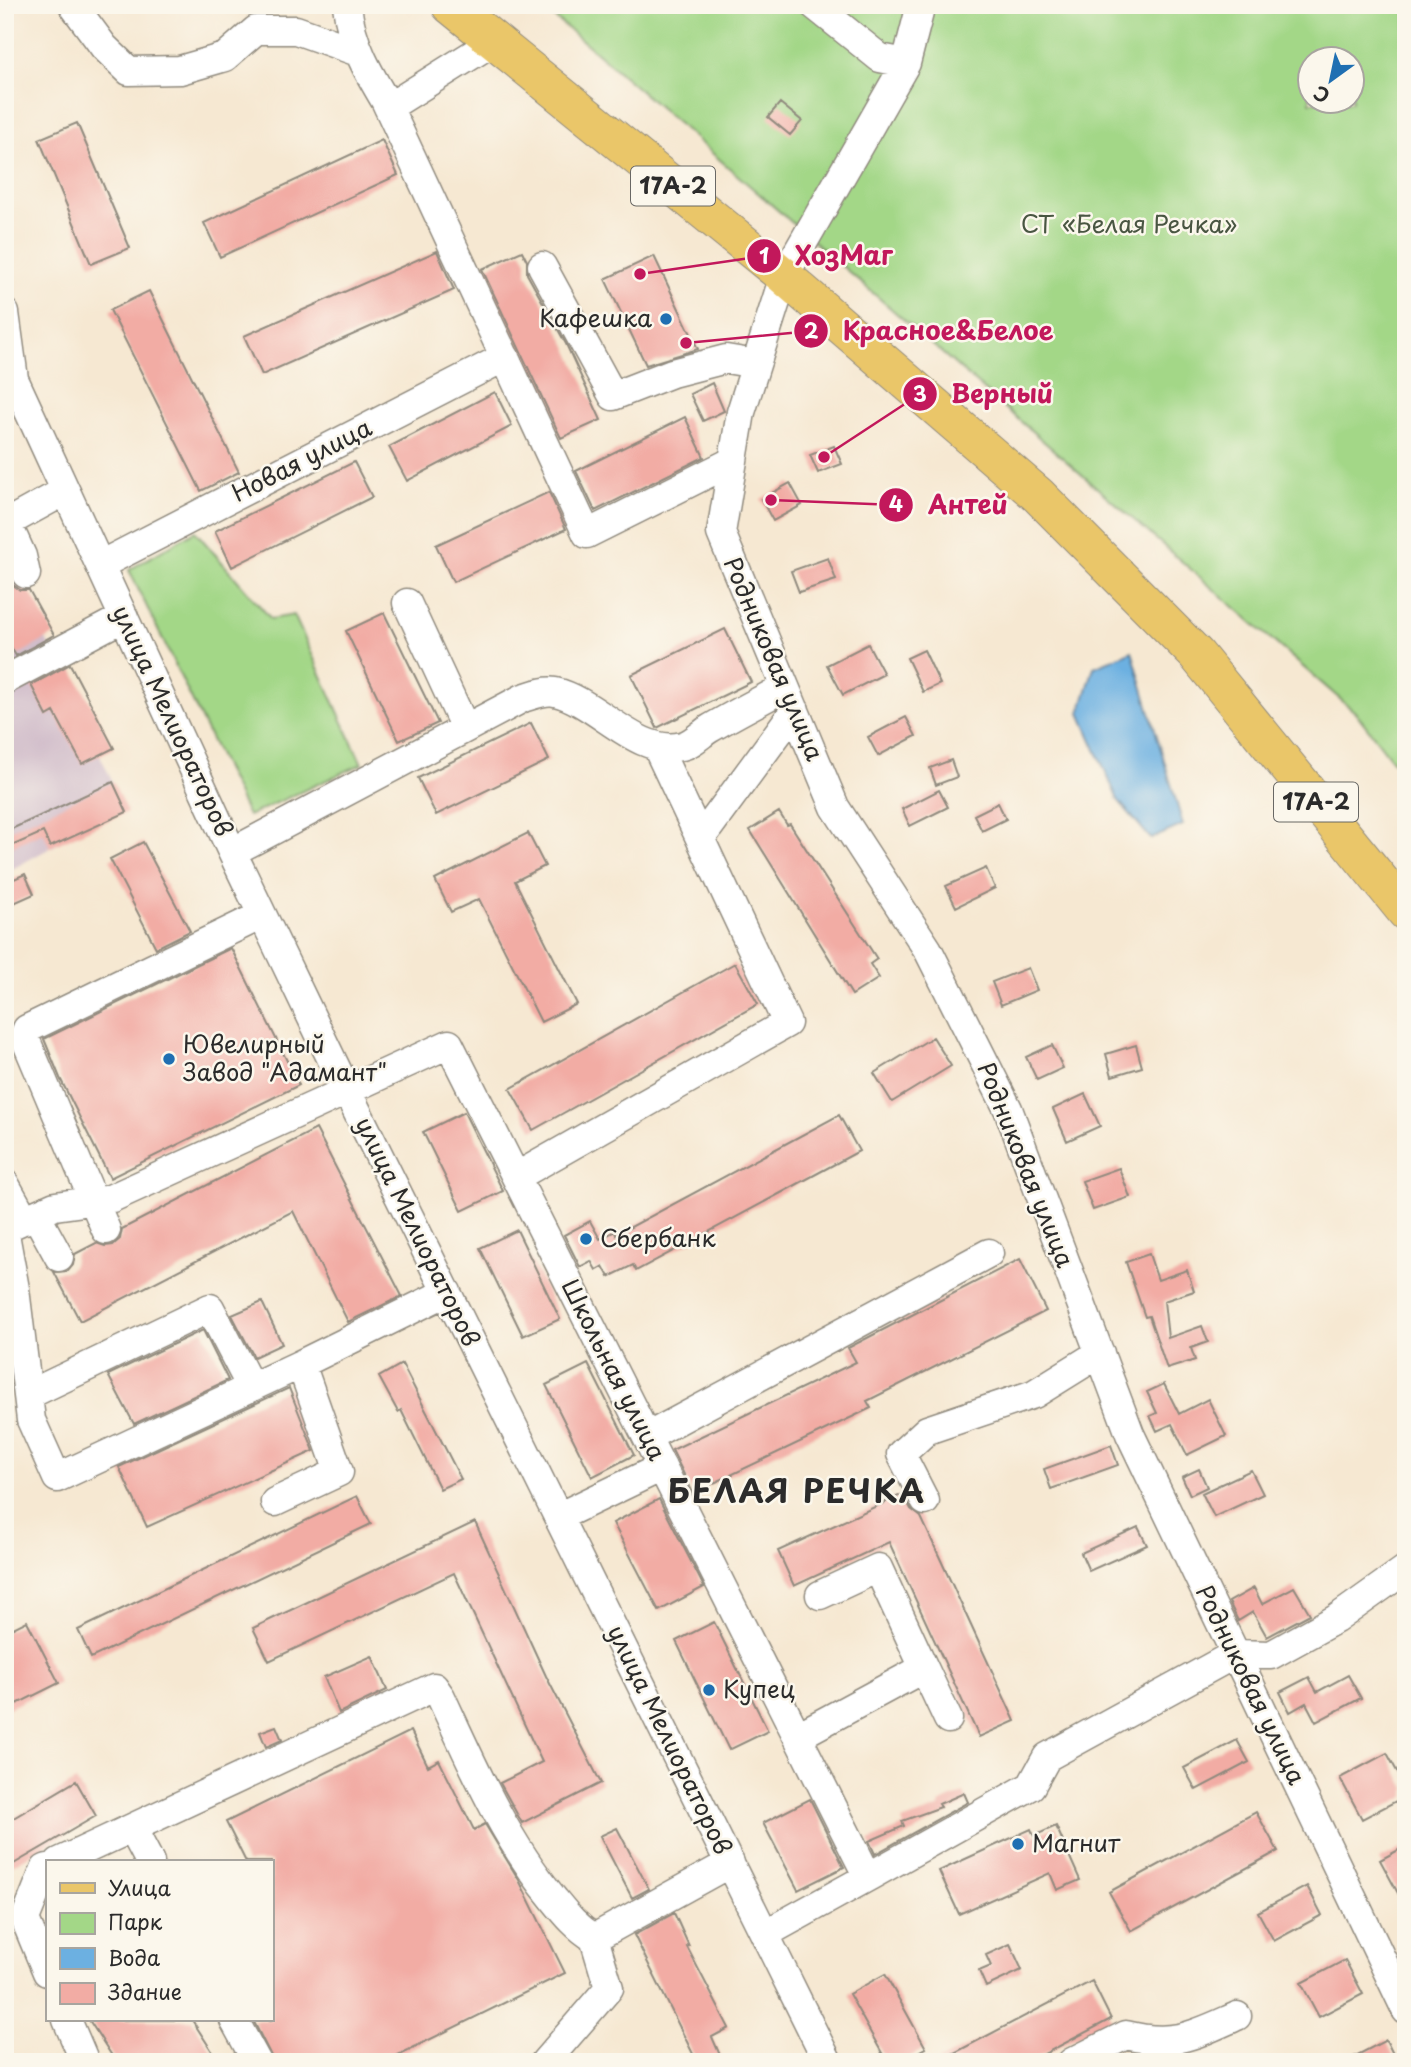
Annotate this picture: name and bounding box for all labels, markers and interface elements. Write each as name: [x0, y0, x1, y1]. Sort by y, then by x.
north arrow: [1296, 46, 1366, 116]
text: С: [1308, 79, 1335, 111]
road number: 17А-2: [631, 167, 715, 206]
park label: СТ «Белая Речка»: [1021, 205, 1237, 241]
callout: ХозМаг: [746, 233, 906, 280]
text: ХозМаг: [795, 235, 894, 274]
text: 1: [759, 239, 769, 271]
place label: Кафешка: [539, 299, 652, 335]
callout: Красное&Белое: [793, 308, 1067, 355]
text: Красное&Белое: [843, 310, 1054, 349]
marker: Кафешка: [658, 311, 674, 327]
text: 2: [804, 314, 819, 346]
callout: Верный: [902, 371, 1068, 418]
text: Верный: [951, 373, 1053, 412]
text: 3: [913, 377, 927, 409]
street label: Новая улица: [225, 409, 377, 510]
callout: Антей: [879, 481, 1022, 528]
text: Антей: [927, 484, 1008, 523]
text: 4: [889, 487, 903, 519]
street label: Родниковая улица: [716, 551, 834, 766]
street label: улица Мелиораторов: [104, 599, 243, 842]
road number: 17А-2: [1274, 782, 1358, 822]
place label: Ювелирный Завод "Адамант": [183, 1025, 387, 1089]
marker: Ювелирный Завод "Адамант": [161, 1051, 177, 1067]
street label: Родниковая улица: [969, 1056, 1084, 1272]
street label: улица Мелиораторов: [348, 1110, 490, 1352]
place label: Сбербанк: [600, 1219, 717, 1255]
marker: Сбербанк: [578, 1231, 594, 1247]
street label: Школьная улица: [554, 1272, 676, 1466]
district label: БЕЛАЯ РЕЧКА: [668, 1466, 926, 1514]
street label: Родниковая улица: [1188, 1578, 1316, 1790]
street label: улица Мелиораторов: [600, 1618, 742, 1860]
place label: Купец: [723, 1670, 795, 1706]
marker: Купец: [701, 1682, 717, 1698]
place label: Магнит: [1032, 1824, 1121, 1860]
marker: Магнит: [1010, 1836, 1026, 1852]
legend: [46, 1860, 273, 2022]
text: Улица: [108, 1871, 171, 1903]
text: Парк: [108, 1905, 163, 1937]
text: Вода: [108, 1941, 160, 1973]
text: Здание: [108, 1975, 182, 2007]

